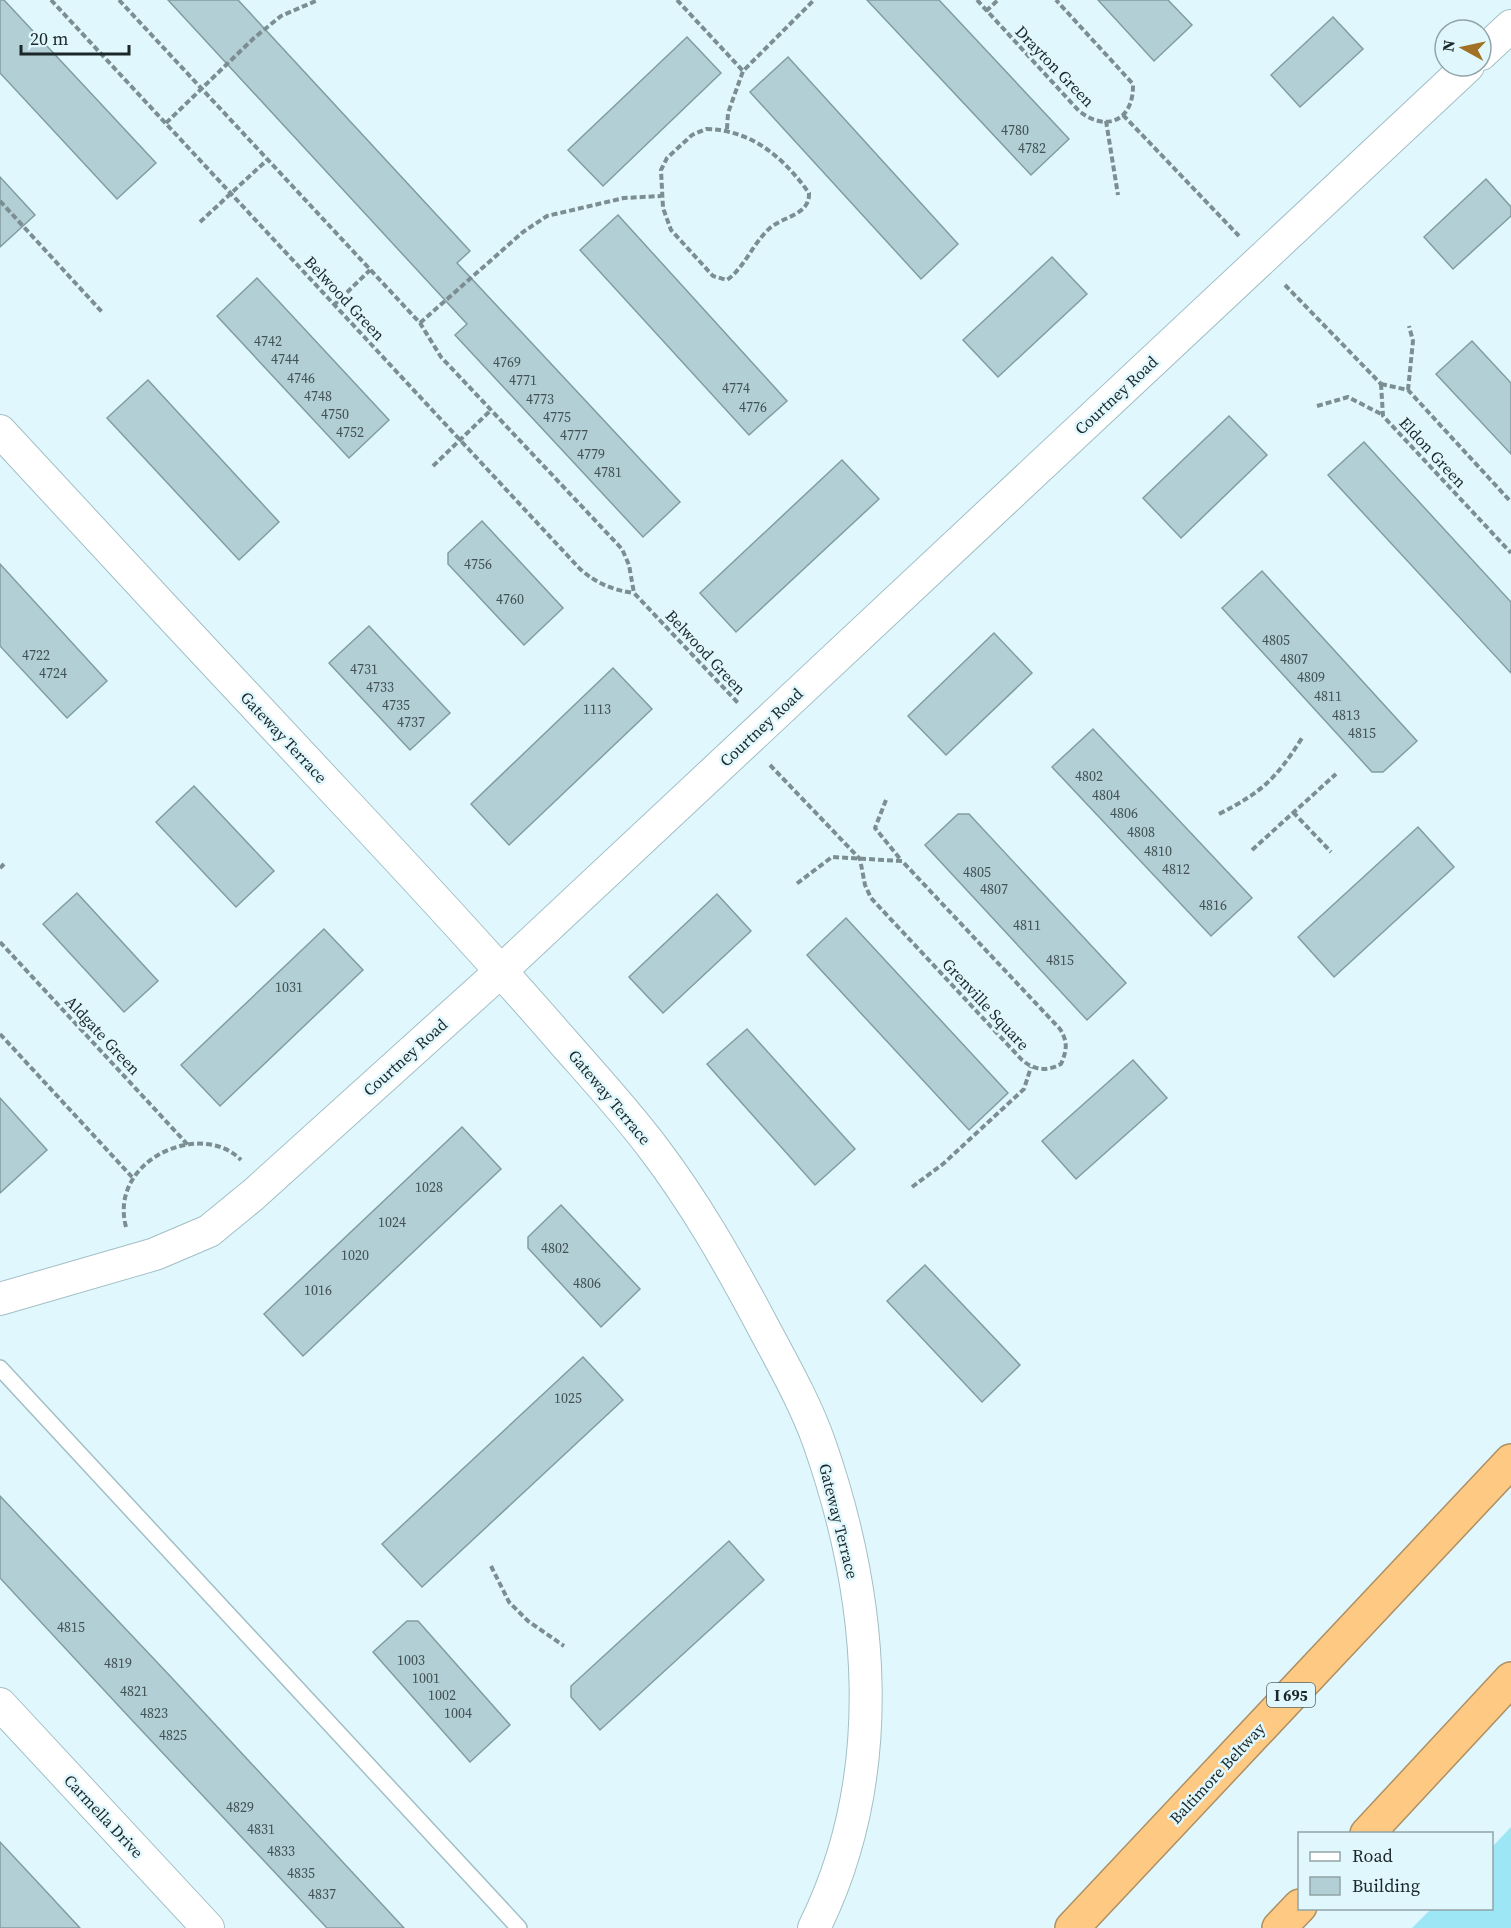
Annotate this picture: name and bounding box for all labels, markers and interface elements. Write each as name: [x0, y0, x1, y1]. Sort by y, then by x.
scale bar: [21, 18, 129, 56]
north arrow: [1433, 18, 1493, 78]
street label: Drayton Green: [1011, 21, 1100, 112]
text: 20 m: [30, 26, 68, 51]
text: N: [1436, 38, 1460, 53]
house number: 4780: [1001, 120, 1029, 140]
house number: 4782: [1018, 138, 1046, 158]
street label: Belwood Green: [300, 251, 390, 345]
house number: 4742: [254, 331, 282, 351]
house number: 4744: [271, 349, 299, 369]
street label: Courtney Road: [1070, 351, 1162, 439]
house number: 4769: [493, 352, 521, 372]
house number: 4746: [287, 368, 315, 388]
house number: 4771: [509, 370, 537, 390]
house number: 4774: [722, 378, 750, 398]
house number: 4748: [304, 386, 332, 406]
house number: 4773: [526, 389, 554, 409]
house number: 4776: [739, 397, 767, 417]
house number: 4750: [321, 404, 349, 424]
house number: 4775: [543, 407, 571, 427]
street label: Eldon Green: [1395, 412, 1472, 492]
house number: 4752: [336, 422, 364, 442]
house number: 4777: [560, 425, 588, 445]
house number: 4779: [577, 444, 605, 464]
house number: 4781: [594, 462, 622, 482]
house number: 4756: [464, 554, 492, 574]
house number: 4760: [496, 589, 524, 609]
street label: Belwood Green: [661, 605, 751, 699]
house number: 4805: [1262, 630, 1290, 650]
house number: 4722: [22, 645, 50, 665]
house number: 4807: [1280, 649, 1308, 669]
house number: 4731: [350, 659, 378, 679]
house number: 4724: [39, 663, 67, 683]
house number: 4809: [1297, 667, 1325, 687]
house number: 4733: [366, 677, 394, 697]
street label: Courtney Road: [715, 683, 807, 771]
street label: Gateway Terrace: [236, 686, 332, 788]
house number: 4811: [1314, 686, 1342, 706]
house number: 4735: [382, 695, 410, 715]
house number: 1113: [583, 699, 611, 719]
house number: 4813: [1332, 705, 1360, 725]
house number: 4737: [397, 712, 425, 732]
house number: 4815: [1348, 723, 1376, 743]
house number: 4802: [1075, 766, 1103, 786]
house number: 4804: [1092, 785, 1120, 805]
house number: 4806: [1110, 803, 1138, 823]
house number: 4808: [1127, 822, 1155, 842]
house number: 4810: [1144, 841, 1172, 861]
house number: 4812: [1162, 859, 1190, 879]
house number: 4805: [963, 862, 991, 882]
house number: 4807: [980, 879, 1008, 899]
house number: 4816: [1199, 895, 1227, 915]
house number: 4811: [1013, 915, 1041, 935]
house number: 4815: [1046, 950, 1074, 970]
street label: Grenville Square: [938, 953, 1034, 1055]
house number: 1031: [275, 977, 303, 997]
street label: Aldgate Green: [60, 991, 146, 1080]
street label: Courtney Road: [358, 1013, 452, 1101]
street label: Gateway Terrace: [564, 1045, 656, 1149]
house number: 1028: [415, 1177, 443, 1197]
house number: 1024: [378, 1212, 406, 1232]
house number: 4802: [541, 1238, 569, 1258]
house number: 1020: [341, 1245, 369, 1265]
house number: 4806: [573, 1273, 601, 1293]
house number: 1016: [304, 1280, 332, 1300]
house number: 1025: [554, 1388, 582, 1408]
street label: Gateway Terrace: [814, 1461, 864, 1581]
house number: 4815: [57, 1617, 85, 1637]
house number: 1003: [397, 1650, 425, 1670]
house number: 4819: [104, 1653, 132, 1673]
house number: 1001: [412, 1668, 440, 1688]
house number: 4821: [120, 1681, 148, 1701]
road number: I 695: [1267, 1683, 1315, 1707]
house number: 1002: [428, 1685, 456, 1705]
house number: 4823: [140, 1703, 168, 1723]
house number: 1004: [444, 1703, 472, 1723]
street label: Baltimore Beltway: [1164, 1717, 1270, 1828]
house number: 4825: [159, 1725, 187, 1745]
street label: Carmella Drive: [59, 1769, 149, 1863]
house number: 4829: [226, 1797, 254, 1817]
house number: 4831: [247, 1819, 275, 1839]
legend: [1298, 1832, 1493, 1910]
house number: 4833: [267, 1841, 295, 1861]
text: Road: [1352, 1843, 1393, 1868]
house number: 4835: [287, 1863, 315, 1883]
text: Building: [1352, 1873, 1420, 1898]
house number: 4837: [308, 1884, 336, 1904]

